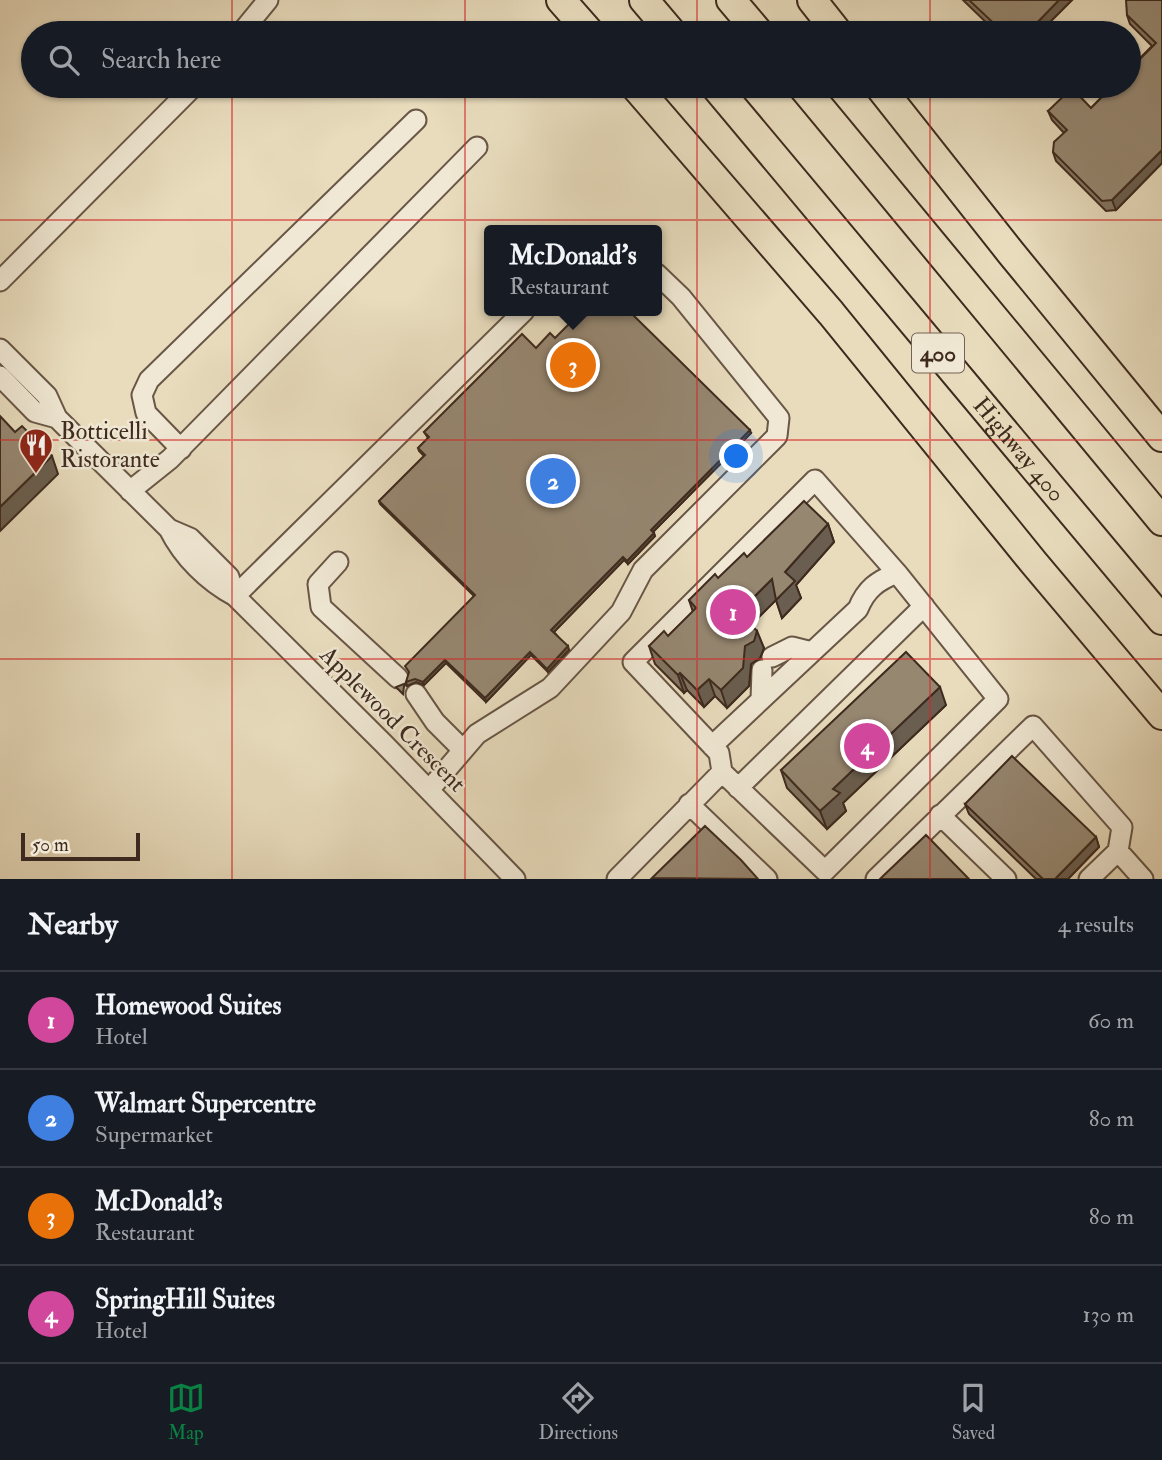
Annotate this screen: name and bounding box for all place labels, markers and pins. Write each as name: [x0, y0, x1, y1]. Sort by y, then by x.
pin: 3: [550, 339, 596, 391]
place label: Botticelli Ristorante: [60, 416, 160, 475]
restaurant icon: Botticelli Ristorante: [17, 426, 55, 475]
pin: 2: [530, 455, 576, 507]
pin: 1: [710, 586, 756, 638]
pin: 4: [844, 720, 890, 772]

